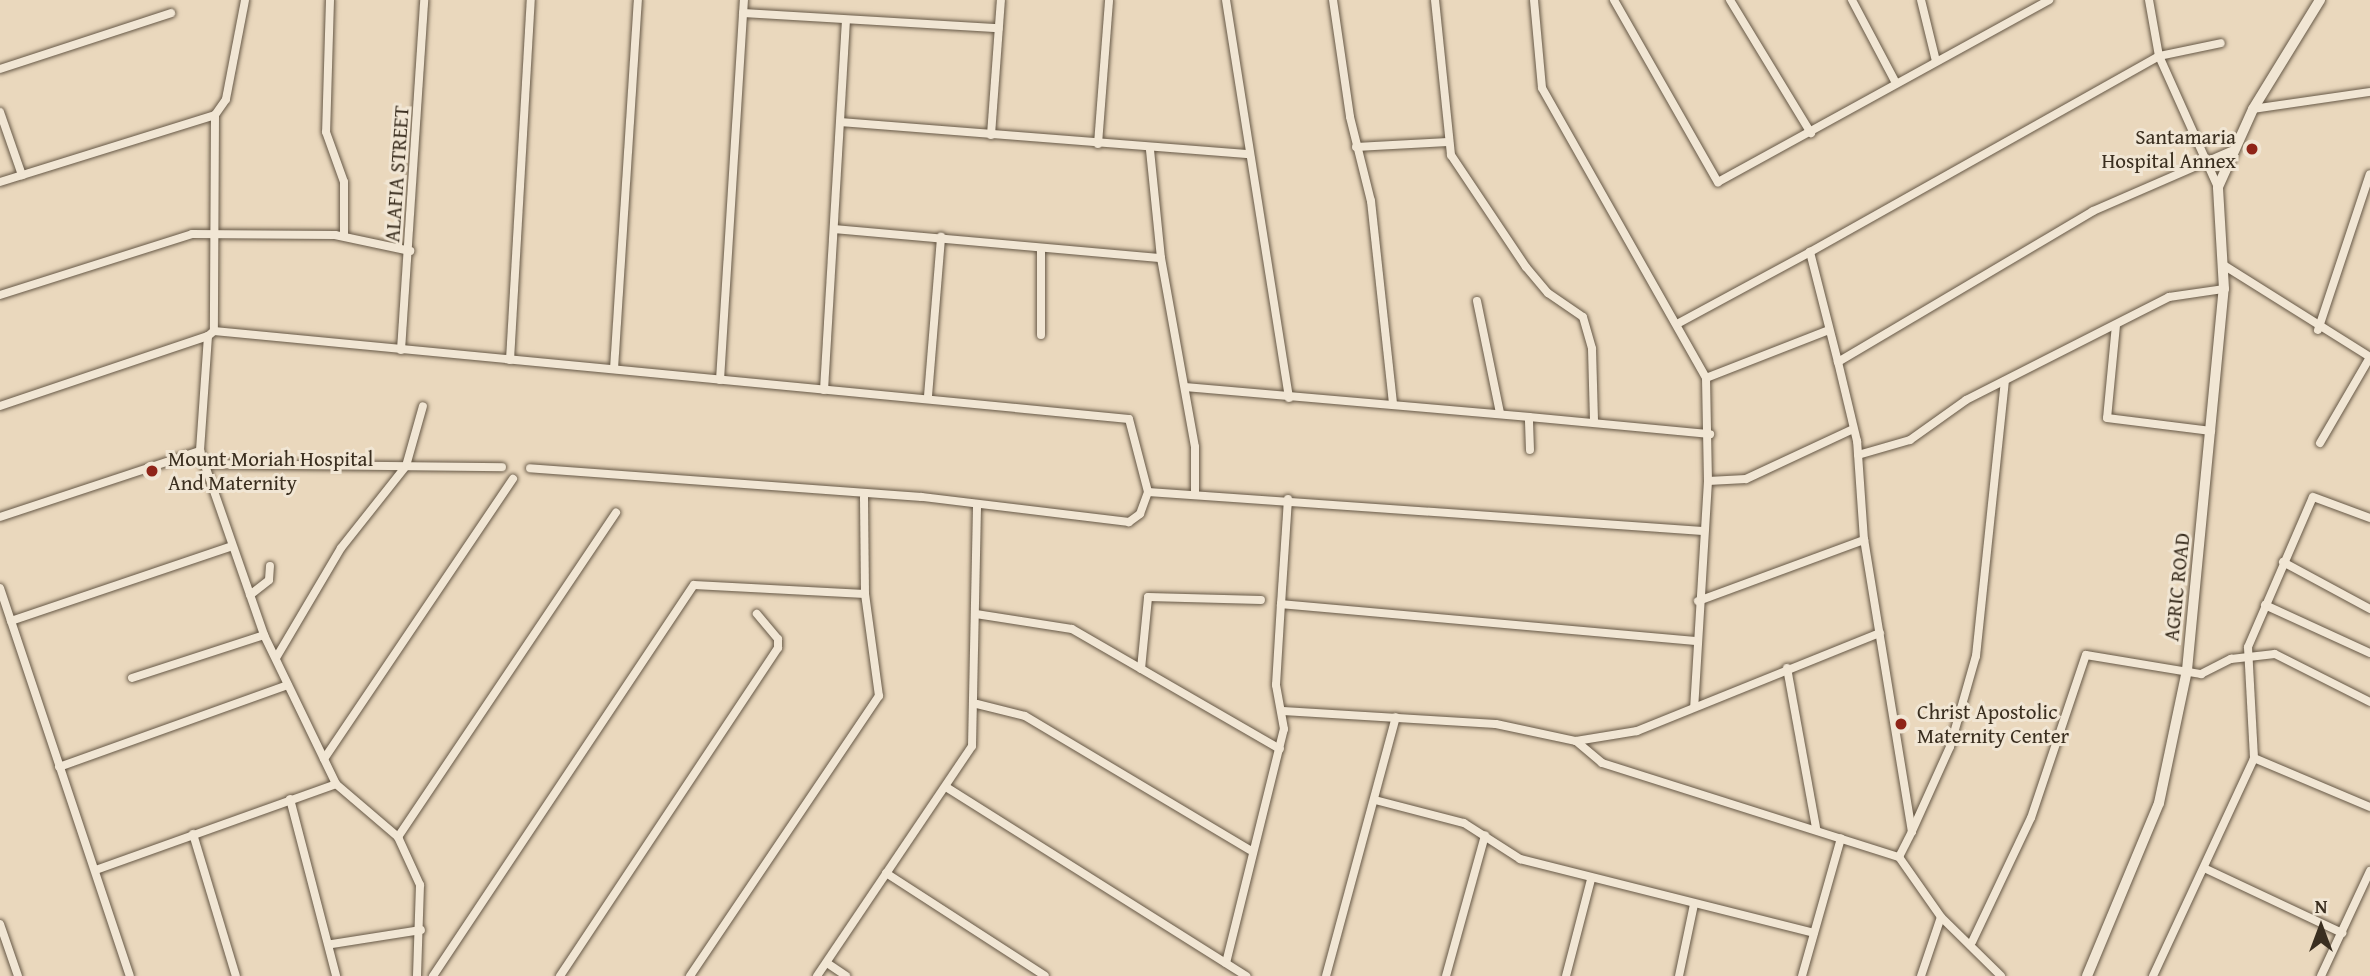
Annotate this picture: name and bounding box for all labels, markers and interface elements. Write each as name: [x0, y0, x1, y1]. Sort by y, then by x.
street label: ALAFIA STREET: [380, 105, 414, 243]
place label: Santamaria Hospital Annex: [2101, 124, 2236, 174]
marker: Santamaria Hospital Annex: [2242, 139, 2262, 159]
place label: Mount Moriah Hospital And Maternity: [168, 446, 373, 496]
marker: Mount Moriah Hospital And Maternity: [142, 461, 162, 481]
street label: AGRIC ROAD: [2159, 531, 2195, 643]
place label: Christ Apostolic Maternity Center: [1917, 699, 2069, 749]
marker: Christ Apostolic Maternity Center: [1891, 714, 1911, 734]
north arrow: [2286, 892, 2356, 962]
text: N: [2315, 892, 2327, 920]

